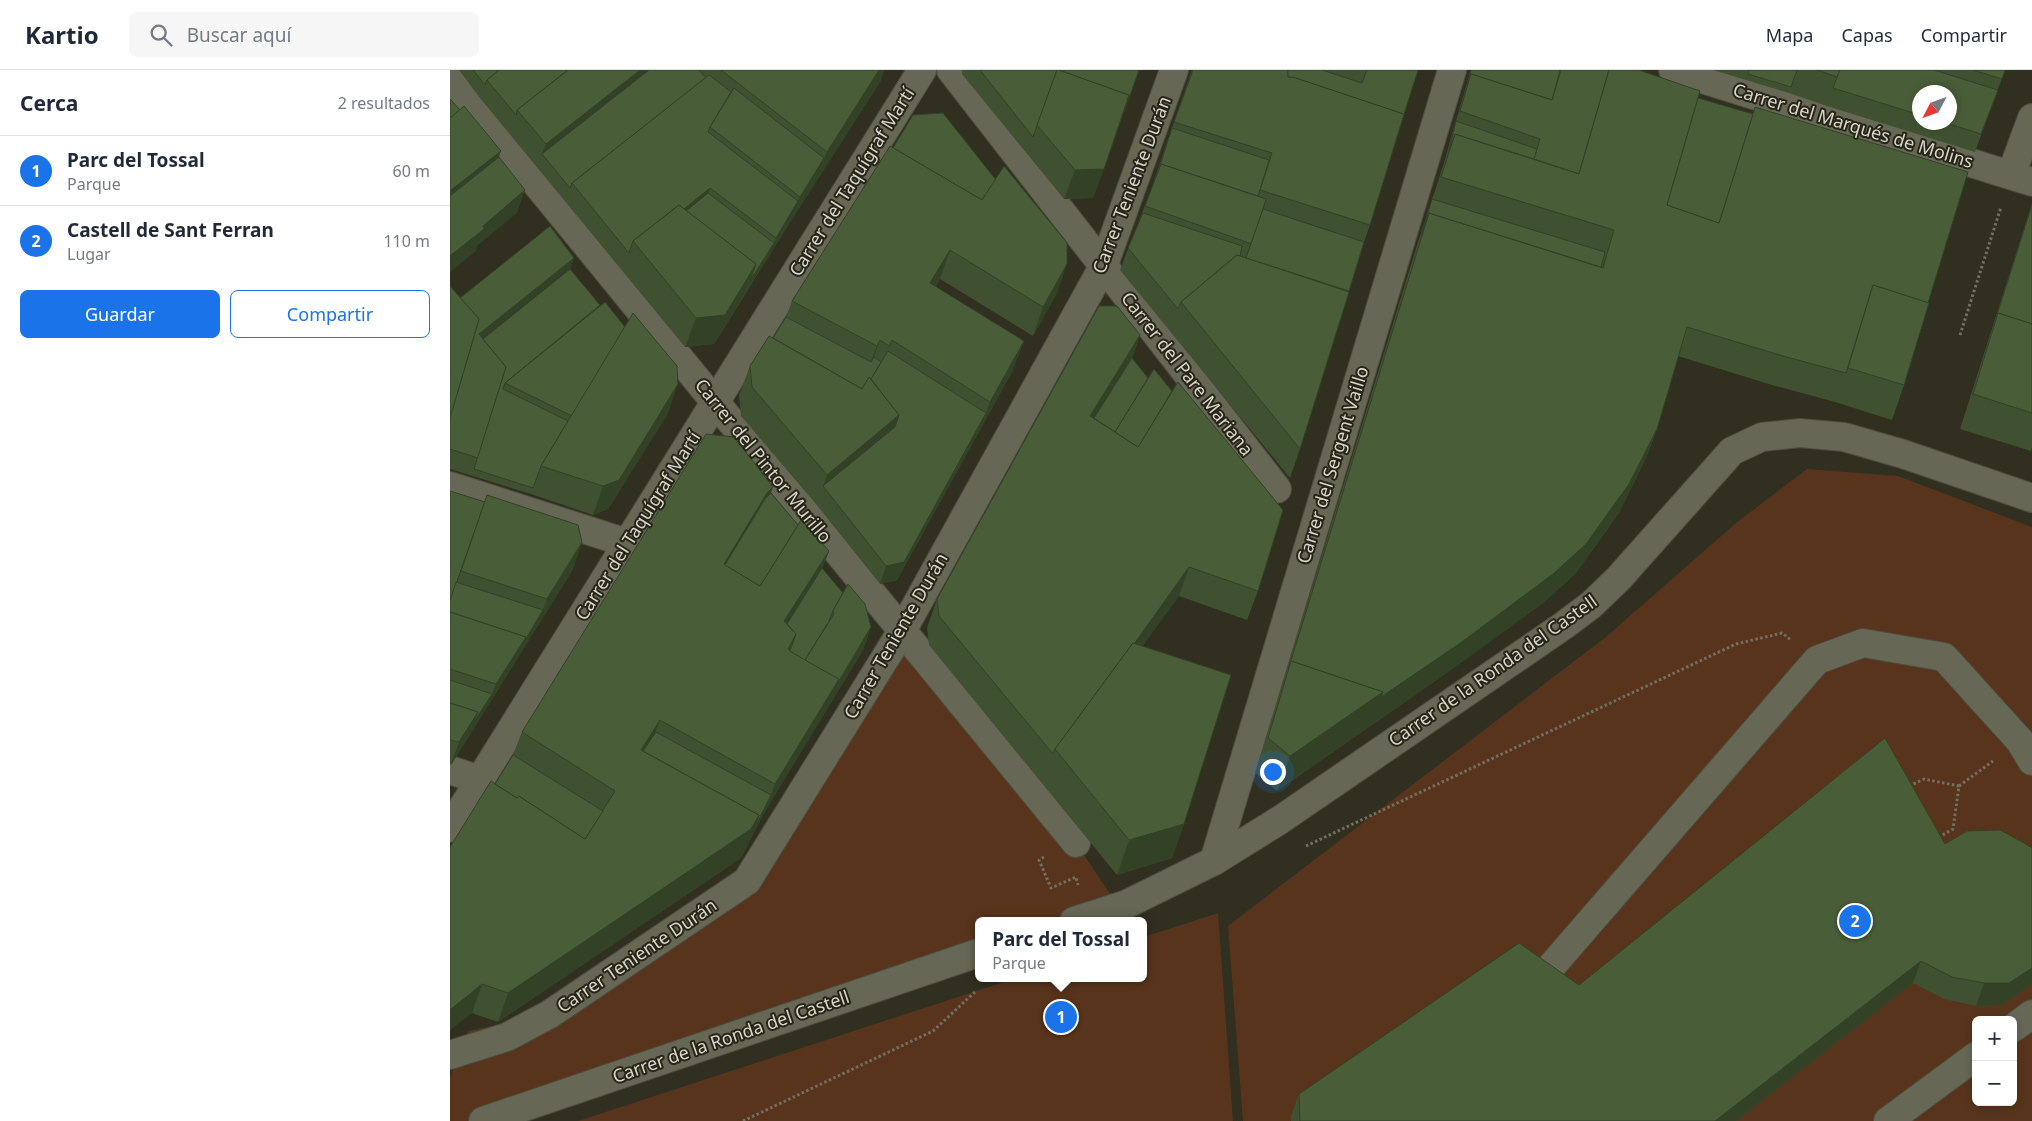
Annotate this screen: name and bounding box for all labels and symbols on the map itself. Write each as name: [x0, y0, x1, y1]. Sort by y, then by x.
street label: Carrer del Marqués de Molins: [1730, 77, 1976, 173]
street label: Carrer del Taquígraf Martí: [783, 82, 919, 280]
north arrow: [1912, 85, 1957, 130]
street label: Carrer Teniente Durán: [1086, 93, 1176, 277]
street label: Carrer del Pare Mariana: [1116, 287, 1259, 460]
street label: Carrer del Sergent Vaillo: [1291, 363, 1373, 566]
street label: Carrer del Pintor Murillo: [690, 373, 838, 547]
street label: Carrer del Taquígraf Martí: [569, 426, 705, 624]
street label: Carrer Teniente Durán: [838, 548, 953, 723]
street label: Carrer de la Ronda del Castell: [1383, 589, 1601, 751]
your location: [1260, 759, 1286, 785]
street label: Carrer Teniente Durán: [552, 893, 721, 1018]
pin: 2: [1839, 902, 1871, 940]
street label: Carrer de la Ronda del Castell: [609, 984, 852, 1088]
pin: 1: [1045, 998, 1077, 1036]

